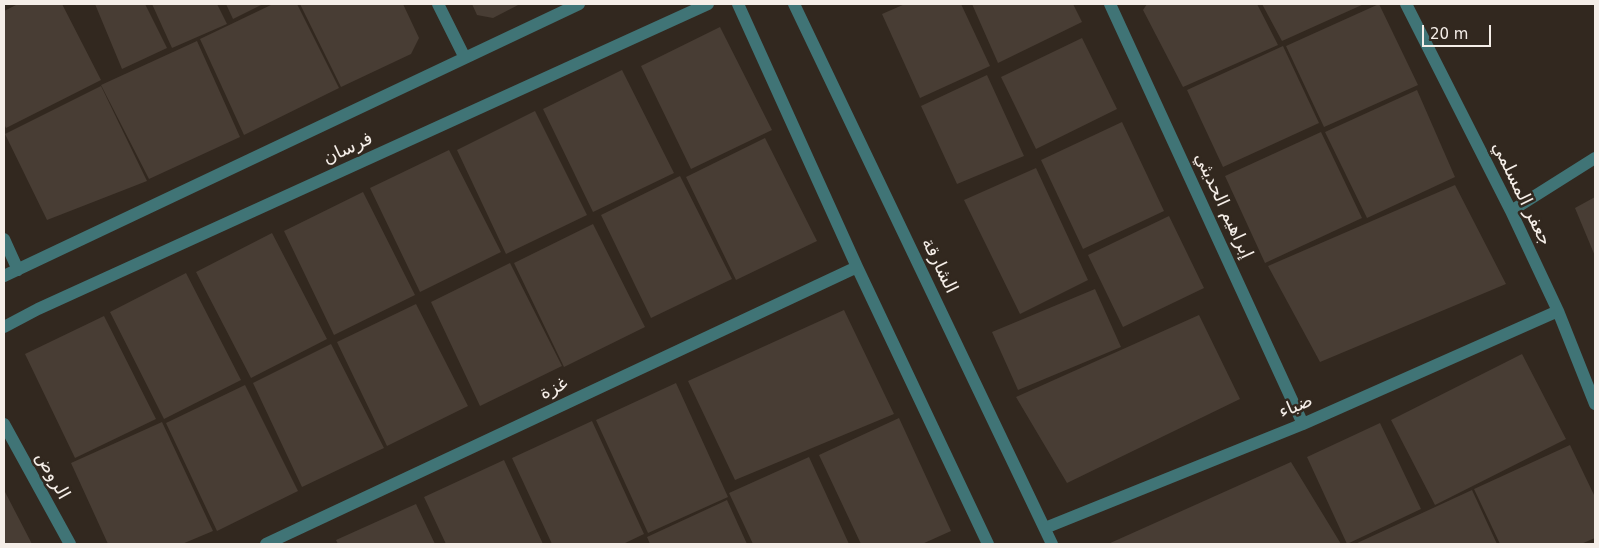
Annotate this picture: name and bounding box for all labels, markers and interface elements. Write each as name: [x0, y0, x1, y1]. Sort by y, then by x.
scale bar: [1424, 15, 1493, 47]
text: 20 m: [1430, 25, 1468, 43]
street label: فرسان: [320, 128, 376, 170]
street label: جعفر المسلمي: [1487, 139, 1555, 249]
street label: إبراهيم الحديثي: [1189, 150, 1257, 262]
street label: الشارقة: [916, 235, 962, 297]
street label: غزة: [536, 373, 572, 405]
street label: ضباء: [1276, 390, 1316, 424]
street label: الروض: [30, 449, 74, 503]

